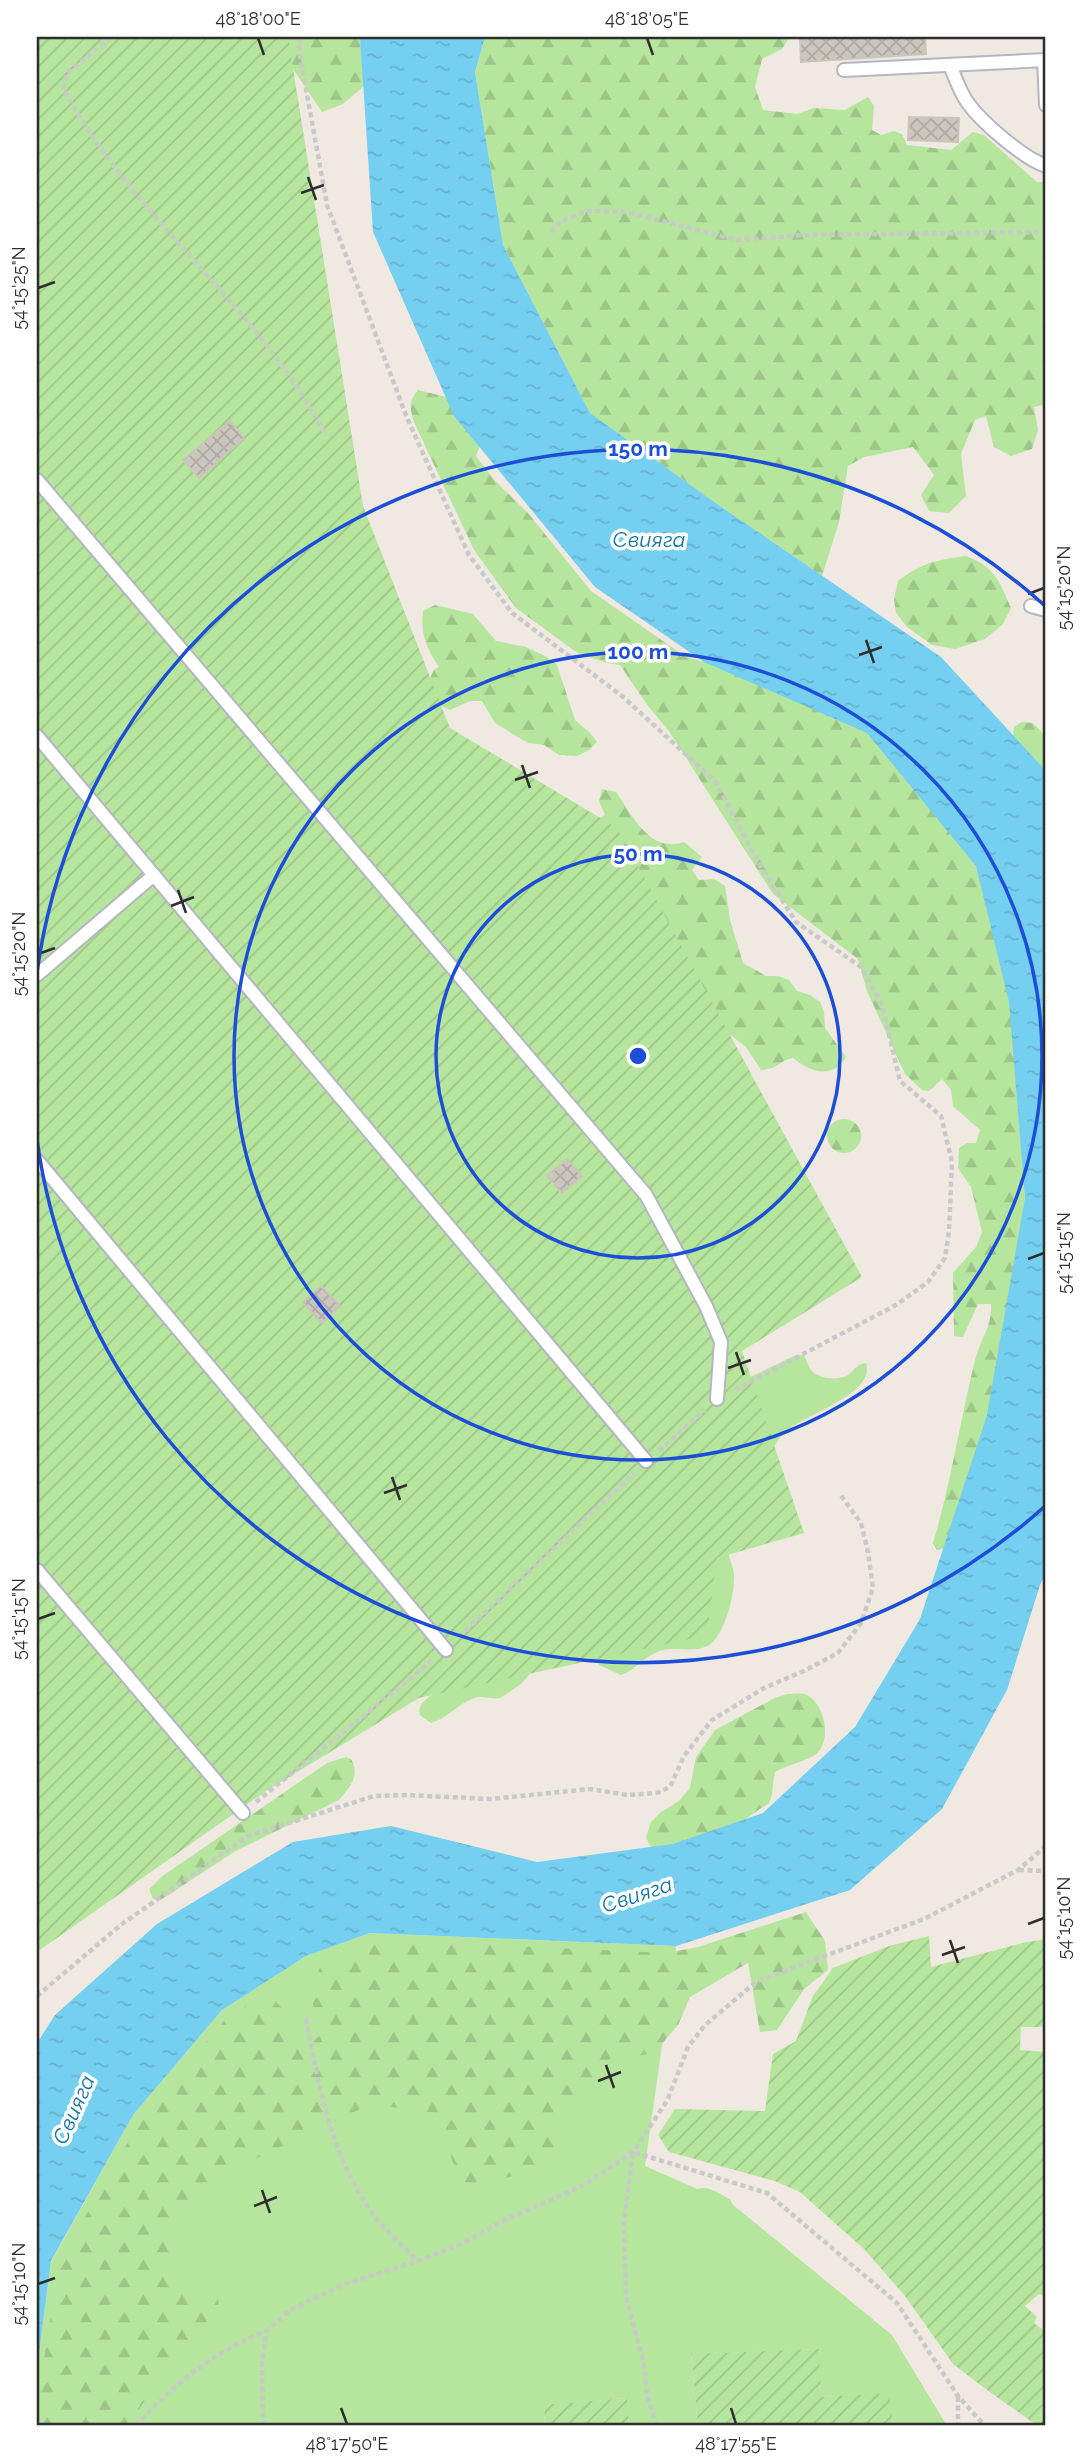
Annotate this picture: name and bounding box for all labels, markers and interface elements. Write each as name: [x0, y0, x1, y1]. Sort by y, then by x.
text: 48°18'00"E: [215, 8, 301, 29]
text: 48°18'05"E: [605, 8, 689, 29]
text: 54°15'25"N: [8, 246, 29, 330]
text: 150 m: [608, 436, 668, 461]
water label: Свияга: [613, 527, 685, 552]
text: 54°15'20"N: [1053, 546, 1074, 630]
text: 100 m: [608, 639, 668, 664]
text: 50 m: [613, 841, 663, 866]
text: 54°15'20"N: [8, 912, 29, 996]
centre of rings: [626, 1044, 650, 1068]
text: 54°15'15"N: [1053, 1212, 1074, 1294]
text: 54°15'15"N: [8, 1578, 29, 1660]
water label: Свияга: [598, 1871, 675, 1918]
text: 54°15'10"N: [1053, 1877, 1074, 1960]
water label: Свияга: [47, 2071, 100, 2148]
text: 54°15'10"N: [8, 2243, 29, 2326]
text: 48°17'50"E: [306, 2433, 388, 2454]
text: 48°17'55"E: [695, 2433, 777, 2454]

